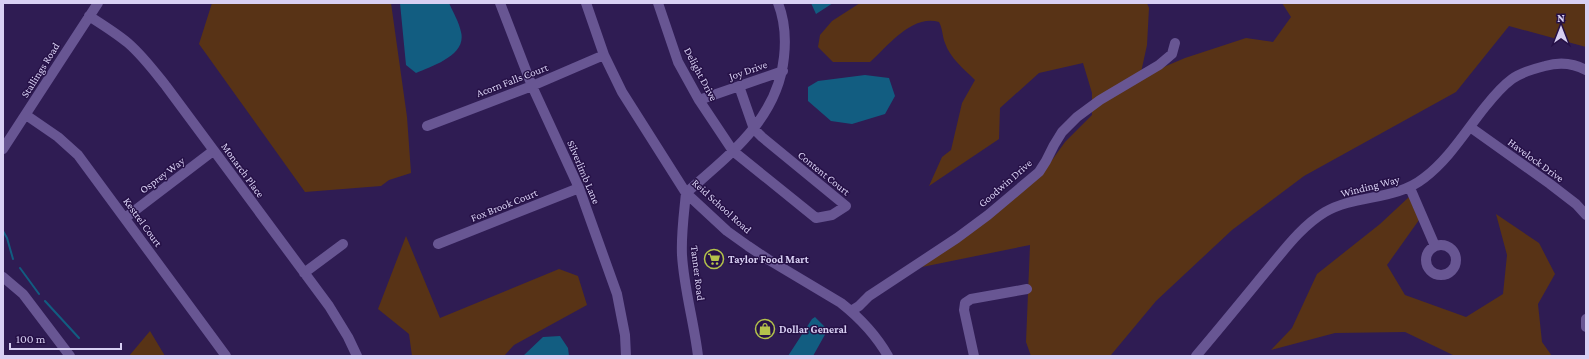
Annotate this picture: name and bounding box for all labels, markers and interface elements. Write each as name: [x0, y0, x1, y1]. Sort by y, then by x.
north arrow: [1541, 8, 1581, 48]
text: N: [1557, 12, 1565, 24]
street label: Stallings Road: [18, 40, 63, 100]
street label: Delight Drive: [681, 45, 720, 103]
street label: Joy Drive: [726, 58, 769, 83]
street label: Acorn Falls Court: [474, 61, 550, 99]
street label: Havelock Drive: [1506, 136, 1566, 184]
street label: Silverlimb Lane: [565, 138, 603, 206]
street label: Monarch Place: [219, 140, 267, 200]
street label: Content Court: [796, 148, 853, 198]
street label: Osprey Way: [137, 154, 188, 196]
street label: Goodwin Drive: [976, 157, 1034, 209]
street label: Winding Way: [1339, 173, 1402, 200]
street label: Reid School Road: [690, 176, 754, 236]
street label: Fox Brook Court: [469, 186, 539, 224]
street label: Kestrel Court: [121, 195, 165, 249]
street label: Tanner Road: [689, 245, 707, 302]
supermarket icon: Taylor Food Mart: [703, 248, 725, 270]
place label: Taylor Food Mart: [728, 253, 809, 265]
shop icon: Dollar General: [754, 318, 776, 340]
place label: Dollar General: [779, 323, 848, 335]
scale bar: [10, 325, 121, 351]
text: 100 m: [16, 332, 46, 346]

